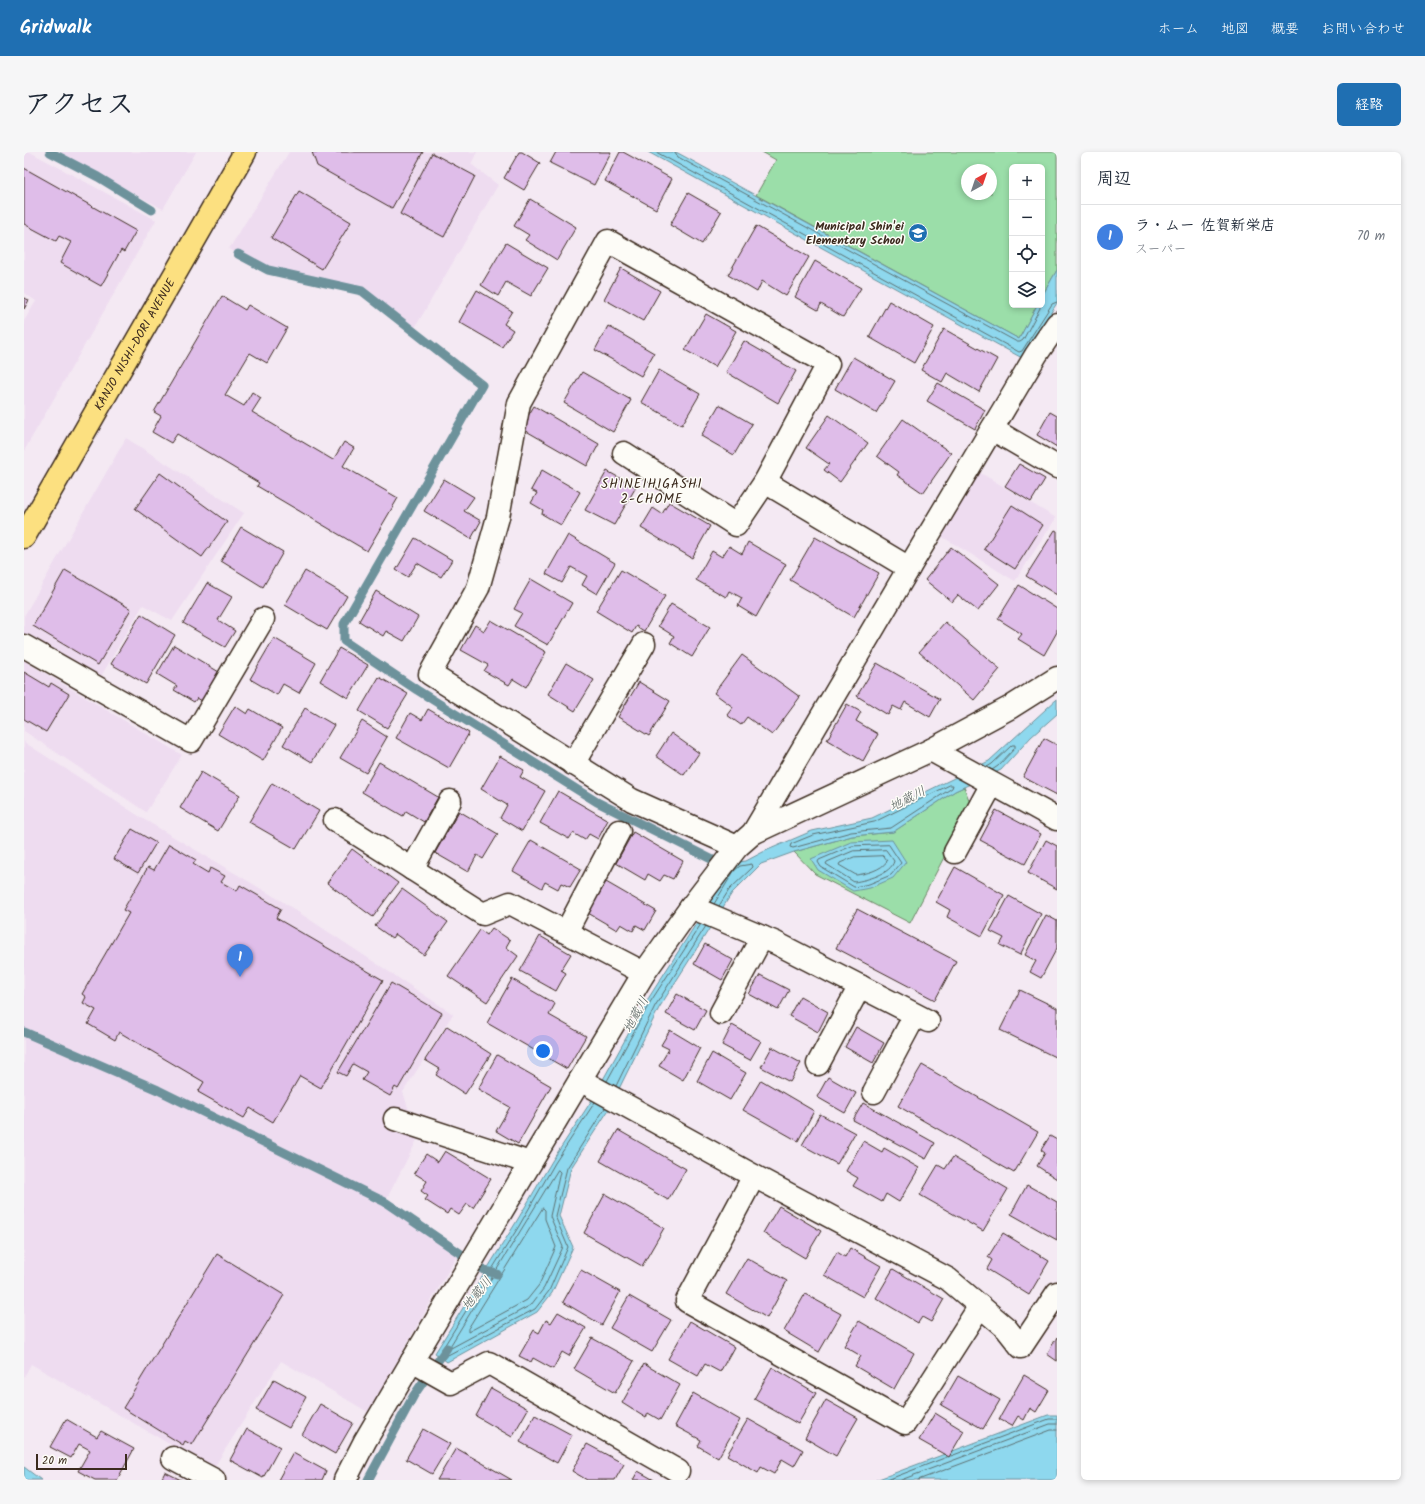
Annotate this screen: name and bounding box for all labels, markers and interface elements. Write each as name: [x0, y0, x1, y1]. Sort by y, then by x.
text: Gridwalk: [20, 13, 91, 43]
text: ホーム: [1158, 18, 1199, 40]
text: 地図: [1221, 18, 1249, 40]
text: 概要: [1271, 18, 1299, 40]
text: お問い合わせ: [1321, 18, 1405, 40]
text: アクセス: [24, 83, 134, 128]
button: 経路: [1337, 83, 1401, 126]
north arrow: [961, 164, 997, 200]
map controls: [1009, 164, 1045, 308]
button: +: [1009, 164, 1045, 200]
text: 周辺: [1097, 166, 1131, 193]
button: −: [1009, 200, 1045, 236]
text: ラ・ムー 佐賀新栄店: [1135, 214, 1275, 238]
place label: Municipal Shin'ei Elementary School: [806, 217, 905, 250]
school or university icon: Municipal Shin'ei Elementary School: [907, 222, 929, 244]
text: 1: [1108, 226, 1112, 247]
text: 70 m: [1357, 226, 1385, 247]
button: locate: [1009, 236, 1045, 272]
text: スーパー: [1135, 239, 1186, 260]
button: layers: [1009, 272, 1045, 308]
street label: KANJO NISHI-DORI AVENUE: [89, 274, 181, 414]
district label: SHINEIHIGASHI 2-CHOME: [601, 474, 703, 510]
water label: 地蔵川: [886, 781, 930, 818]
pin: 1: [227, 944, 253, 977]
water label: 地蔵川: [618, 993, 655, 1037]
your location: [533, 1041, 553, 1061]
water label: 地蔵川: [457, 1272, 498, 1316]
scale bar: [36, 1452, 127, 1471]
text: 20 m: [42, 1452, 67, 1470]

